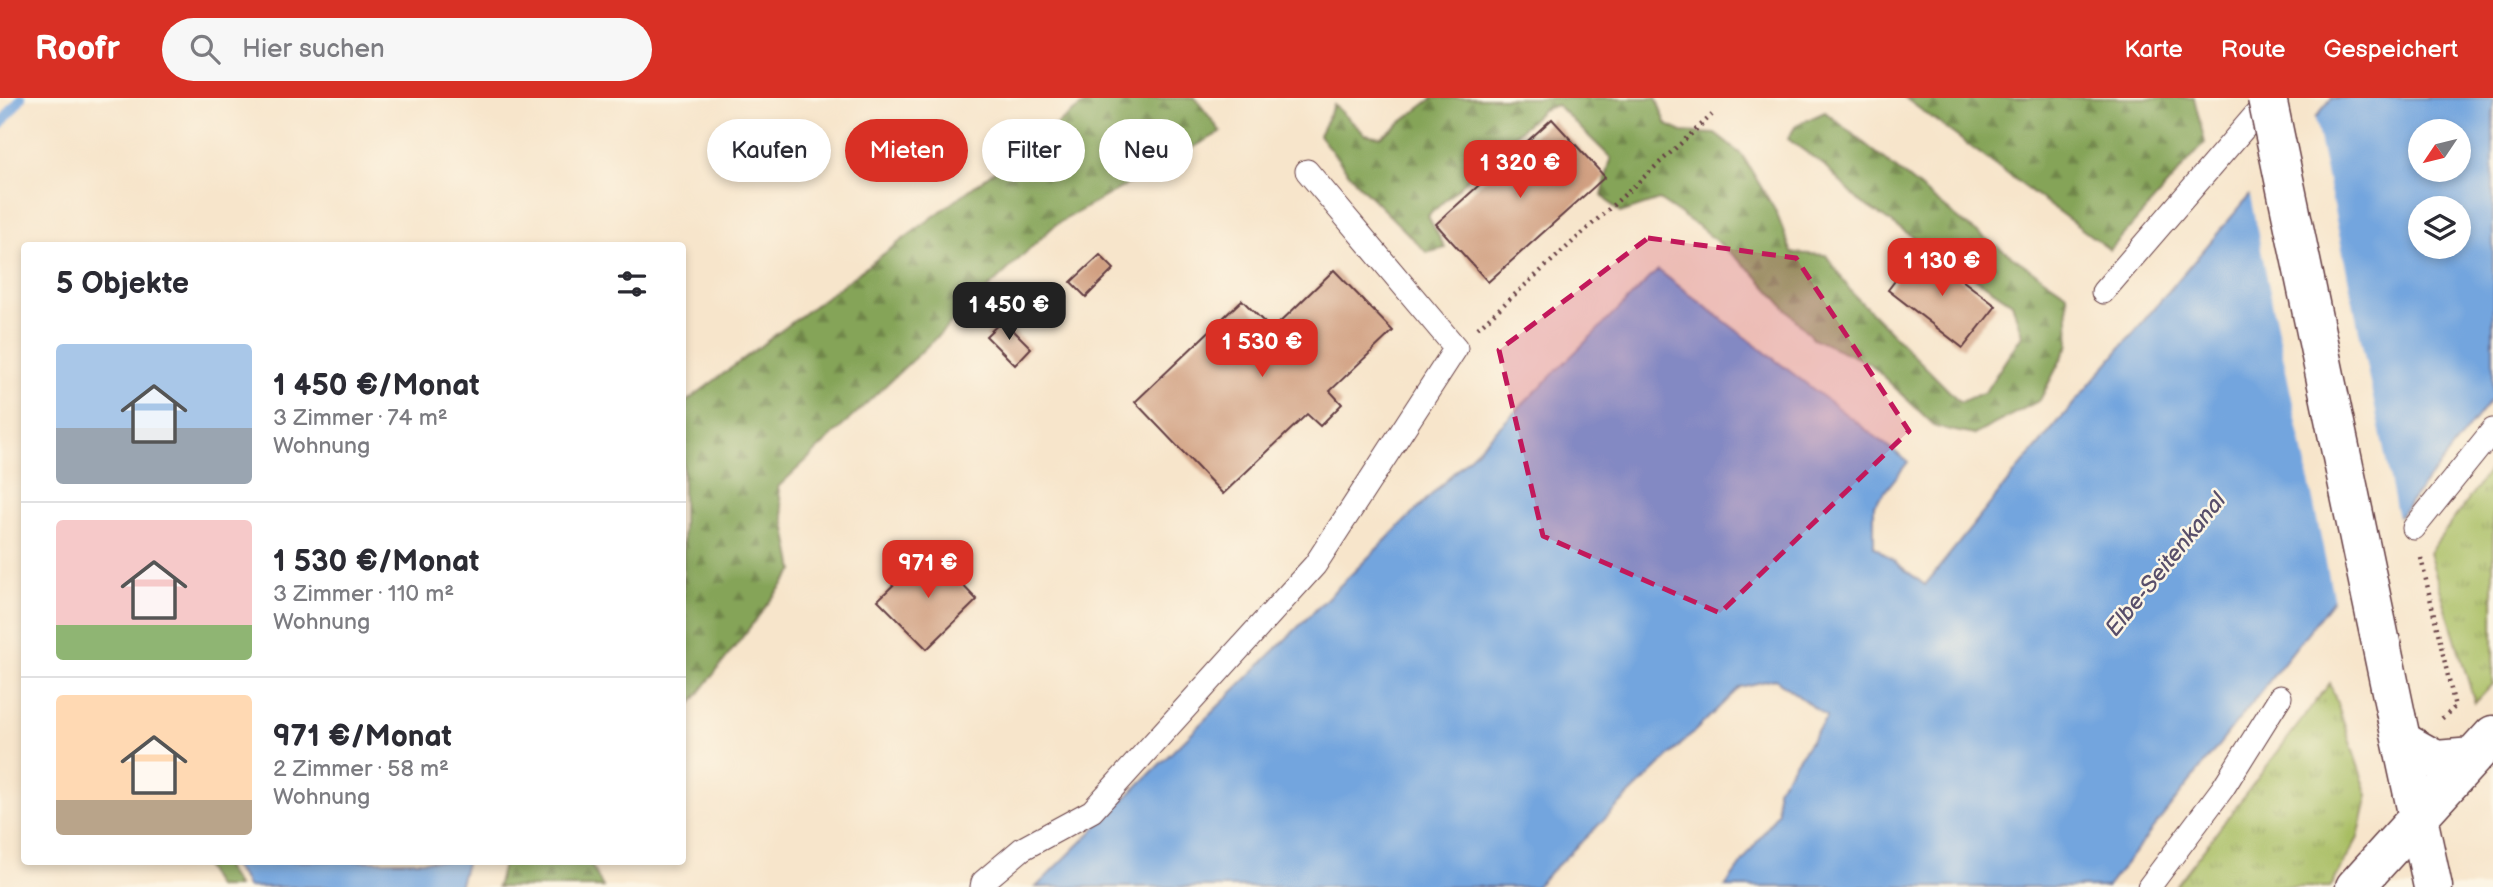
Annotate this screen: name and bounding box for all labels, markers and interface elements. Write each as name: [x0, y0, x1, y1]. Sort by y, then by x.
search box: [162, 18, 652, 81]
text: Roofr: [35, 29, 120, 69]
icon: search: [186, 30, 224, 68]
text: Hier suchen: [242, 34, 385, 65]
text: Karte: [2124, 35, 2183, 64]
text: Route: [2221, 35, 2286, 64]
text: Gespeichert: [2324, 35, 2458, 64]
chip: Kaufen: [707, 119, 831, 182]
chip: Mieten: [845, 119, 968, 182]
chip: Filter: [982, 119, 1085, 182]
chip: Neu: [1099, 119, 1193, 182]
north arrow: [2408, 119, 2471, 182]
map controls: [2408, 119, 2471, 259]
pin: 1 320 €: [1455, 140, 1585, 200]
text: 1 320 €: [1480, 149, 1560, 177]
button: layers: [2408, 196, 2471, 259]
pin: 1 130 €: [1877, 238, 2007, 298]
text: 1 130 €: [1904, 247, 1980, 275]
icon: filters: [613, 265, 651, 303]
text: 5 Objekte: [56, 266, 189, 302]
pin: 1 450 €: [944, 282, 1074, 342]
text: 1 450 €: [969, 291, 1049, 319]
pin: 1 530 €: [1197, 320, 1327, 379]
text: 1 530 €: [1222, 328, 1302, 356]
text: 1 450 €/Monat: [273, 368, 479, 404]
icon: home: [112, 372, 196, 456]
text: 3 Zimmer · 74 m²: [273, 404, 448, 432]
text: Wohnung: [273, 432, 370, 460]
water label: Elbe-Seitenkanal: [2099, 487, 2233, 642]
pin: 971 €: [879, 540, 977, 600]
text: 1 530 €/Monat: [273, 544, 479, 580]
icon: home: [112, 548, 196, 632]
text: 971 €: [898, 549, 958, 577]
text: 3 Zimmer · 110 m²: [273, 580, 454, 608]
text: Wohnung: [273, 608, 370, 636]
text: 971 €/Monat: [273, 719, 452, 755]
icon: home: [112, 723, 196, 807]
text: 2 Zimmer · 58 m²: [273, 755, 449, 783]
text: Wohnung: [273, 783, 370, 811]

